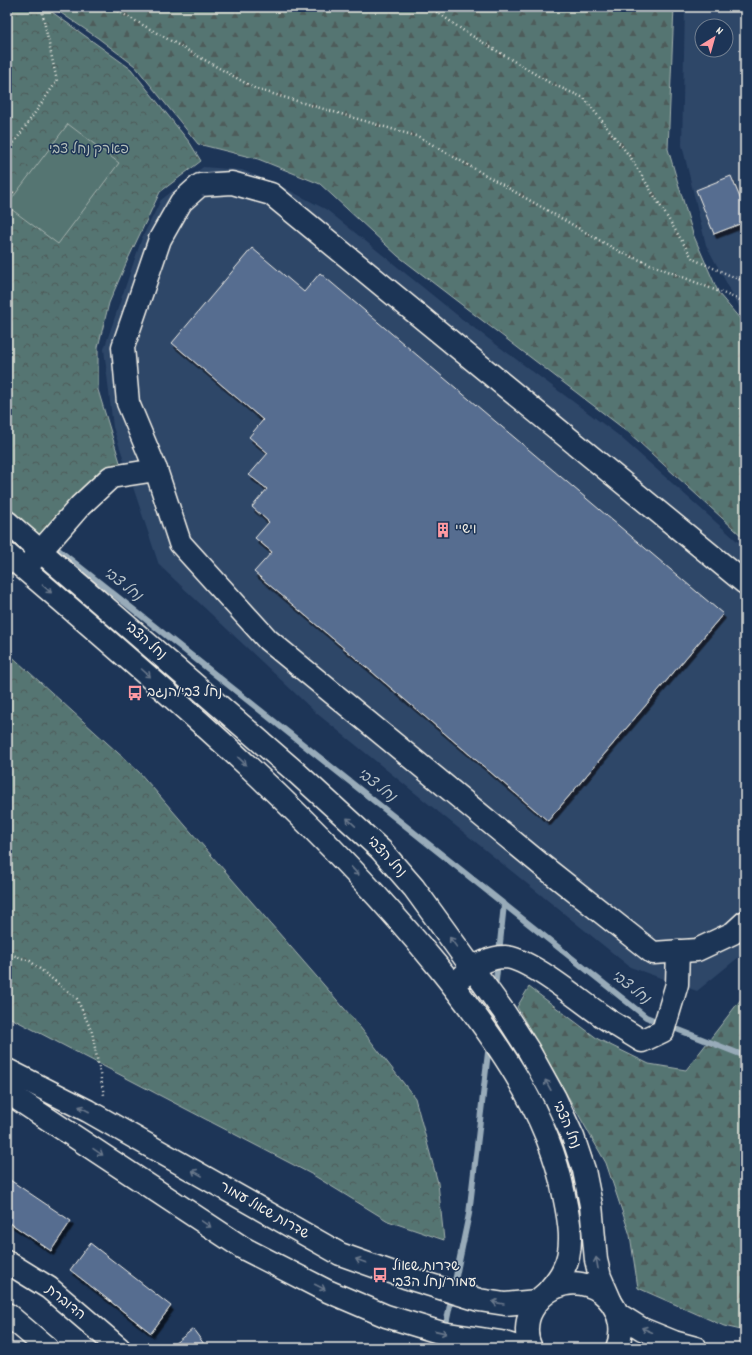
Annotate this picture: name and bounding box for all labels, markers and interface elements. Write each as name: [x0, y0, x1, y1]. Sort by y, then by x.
north arrow: [694, 18, 734, 58]
text: N: [712, 24, 726, 40]
park label: פארק נחל צבי: [49, 140, 129, 160]
place label: וישיי: [455, 520, 476, 540]
building icon: וישיי: [434, 521, 452, 539]
water label: נחל צבי: [98, 563, 147, 608]
one-way arrow: [42, 584, 53, 593]
street label: נחל הצבי: [119, 617, 171, 665]
one-way arrow: [141, 669, 151, 678]
place label: נחל צבי/הנגב: [147, 683, 222, 703]
bus stop icon: נחל צבי/הנגב: [126, 684, 144, 702]
one-way arrow: [237, 756, 247, 766]
water label: נחל צבי: [352, 764, 401, 809]
one-way arrow: [346, 818, 356, 827]
street label: נחל הצבי: [362, 832, 410, 882]
one-way arrow: [350, 866, 360, 876]
one-way arrow: [449, 937, 458, 948]
water label: נחל צבי: [606, 966, 655, 1011]
one-way arrow: [544, 1079, 552, 1091]
street label: נחל הצבי: [547, 1098, 585, 1152]
one-way arrow: [78, 1105, 90, 1112]
one-way arrow: [92, 1149, 104, 1157]
one-way arrow: [191, 1168, 203, 1176]
street label: שדרות שאול עמור: [215, 1177, 313, 1245]
one-way arrow: [200, 1220, 211, 1228]
one-way arrow: [355, 1257, 367, 1265]
place label: שדרות שאול עמור/נחל הצבי: [392, 1257, 476, 1293]
one-way arrow: [593, 1257, 601, 1270]
bus stop icon: שדרות שאול עמור/נחל הצבי: [371, 1266, 389, 1284]
street label: הדוברת: [40, 1280, 89, 1325]
one-way arrow: [313, 1284, 325, 1292]
one-way arrow: [492, 1299, 505, 1307]
one-way arrow: [641, 1326, 653, 1334]
one-way arrow: [434, 1329, 447, 1337]

